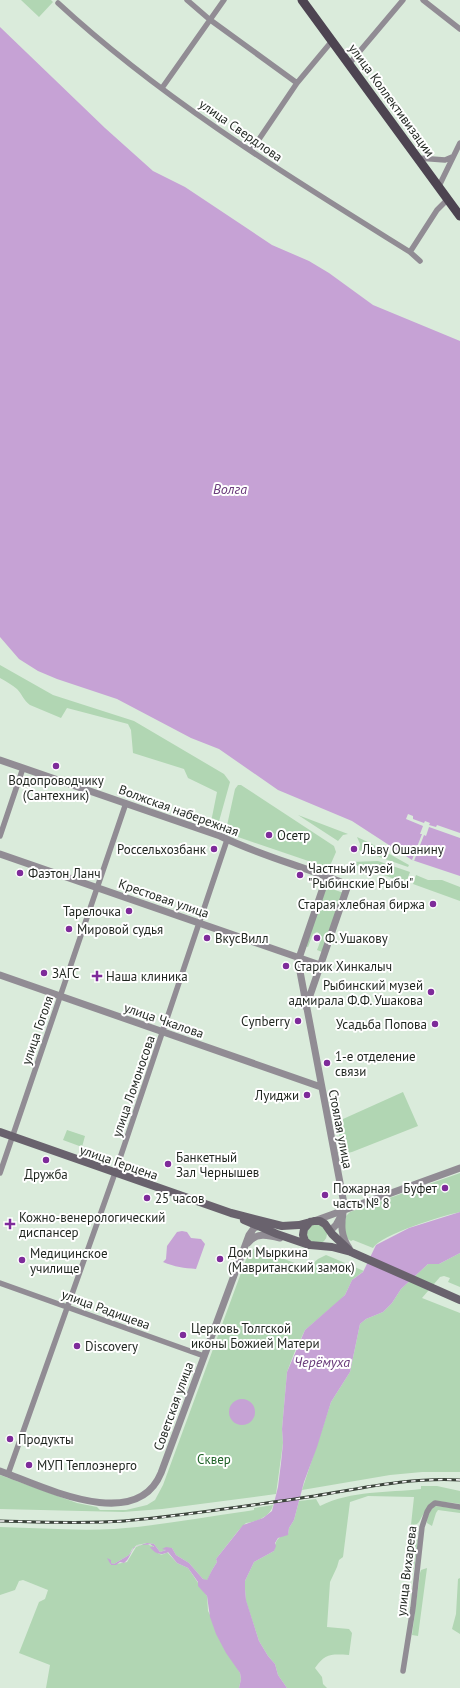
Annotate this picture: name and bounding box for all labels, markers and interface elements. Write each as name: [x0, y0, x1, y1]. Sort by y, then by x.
street label: улица Коллективизации: [345, 40, 438, 160]
street label: улица Свердлова: [196, 95, 286, 165]
water label: Волга: [213, 480, 247, 498]
marker: Водопроводчику (Сантехник): [51, 761, 61, 771]
place label: Водопроводчику (Сантехник): [8, 772, 104, 804]
street label: Волжская набережная: [116, 781, 241, 840]
place label: Осетр: [277, 827, 310, 844]
marker: Осетр: [264, 830, 274, 840]
place label: Россельхозбанк: [117, 841, 207, 858]
place label: Льву Ошанину: [361, 841, 444, 858]
marker: Россельхозбанк: [209, 844, 219, 854]
marker: Льву Ошанину: [349, 844, 359, 854]
place label: Частный музей "Рыбинские Рыбы": [308, 860, 413, 892]
place label: Фаэтон Ланч: [28, 865, 101, 882]
marker: Фаэтон Ланч: [15, 868, 25, 878]
marker: Частный музей "Рыбинские Рыбы": [295, 870, 305, 880]
street label: Крестовая улица: [116, 875, 211, 922]
place label: Старая хлебная биржа: [298, 896, 425, 913]
marker: Старая хлебная биржа: [428, 899, 438, 909]
place label: Тарелочка: [63, 903, 121, 920]
marker: Тарелочка: [124, 906, 134, 916]
place label: Мировой судья: [77, 921, 163, 938]
marker: Мировой судья: [64, 924, 74, 934]
place label: ВкусВилл: [215, 930, 268, 947]
place label: Ф. Ушакову: [325, 930, 388, 947]
marker: ВкусВилл: [202, 933, 212, 943]
marker: Ф. Ушакову: [312, 933, 322, 943]
place label: Старик Хинкалыч: [294, 958, 392, 975]
marker: Старик Хинкалыч: [281, 961, 291, 971]
place label: ЗАГС: [52, 965, 80, 982]
marker: ЗАГС: [39, 968, 49, 978]
place label: Наша клиника: [106, 968, 188, 985]
marker: Наша клиника: [91, 970, 103, 982]
place label: Рыбинский музей адмирала Ф.Ф. Ушакова: [288, 977, 423, 1009]
marker: Рыбинский музей адмирала Ф.Ф. Ушакова: [426, 987, 436, 997]
street label: улица Гоголя: [18, 993, 57, 1067]
street label: улица Чкалова: [122, 999, 206, 1042]
place label: Супberry: [241, 1013, 290, 1030]
marker: Супberry: [293, 1016, 303, 1026]
place label: Усадьба Попова: [336, 1016, 427, 1033]
marker: Усадьба Попова: [430, 1019, 440, 1029]
street label: улица Ломоносова: [108, 1033, 159, 1139]
place label: 1-е отделение связи: [335, 1048, 416, 1080]
marker: 1-е отделение связи: [322, 1058, 332, 1068]
place label: Луиджи: [254, 1087, 299, 1104]
street label: Стоялая улица: [324, 1088, 357, 1170]
marker: Луиджи: [302, 1090, 312, 1100]
street label: улица Герцена: [77, 1141, 160, 1184]
place label: Банкетный Зал Чернышев: [176, 1149, 259, 1181]
marker: Дружба: [41, 1155, 51, 1165]
marker: Банкетный Зал Чернышев: [163, 1159, 173, 1169]
place label: Дружба: [24, 1166, 68, 1183]
place label: Пожарная часть № 8: [333, 1180, 390, 1212]
place label: Буфет: [403, 1180, 438, 1197]
marker: Буфет: [440, 1183, 450, 1193]
place label: 25 часов: [155, 1190, 204, 1207]
marker: Пожарная часть № 8: [320, 1190, 330, 1200]
marker: 25 часов: [142, 1193, 152, 1203]
place label: Кожно-венерологический диспансер: [19, 1209, 165, 1241]
marker: Кожно-венерологический диспансер: [4, 1218, 16, 1230]
place label: Дом Мыркина (Мавританский замок): [228, 1244, 355, 1276]
place label: Медицинское училище: [30, 1245, 107, 1277]
marker: Дом Мыркина (Мавританский замок): [215, 1254, 225, 1264]
marker: Медицинское училище: [17, 1255, 27, 1265]
street label: улица Радищева: [59, 1286, 153, 1333]
place label: Церковь Толгской иконы Божией Матери: [191, 1320, 320, 1352]
marker: Церковь Толгской иконы Божией Матери: [178, 1330, 188, 1340]
place label: Discovery: [85, 1338, 138, 1355]
marker: Discovery: [72, 1341, 82, 1351]
water label: Черёмуха: [294, 1353, 350, 1371]
street label: Советская улица: [150, 1359, 197, 1453]
place label: Продукты: [18, 1431, 74, 1448]
marker: Продукты: [5, 1434, 15, 1444]
park label: Сквер: [197, 1451, 231, 1468]
place label: МУП Теплоэнерго: [37, 1457, 137, 1474]
marker: МУП Теплоэнерго: [24, 1460, 34, 1470]
street label: улица Вихарева: [393, 1525, 420, 1617]

